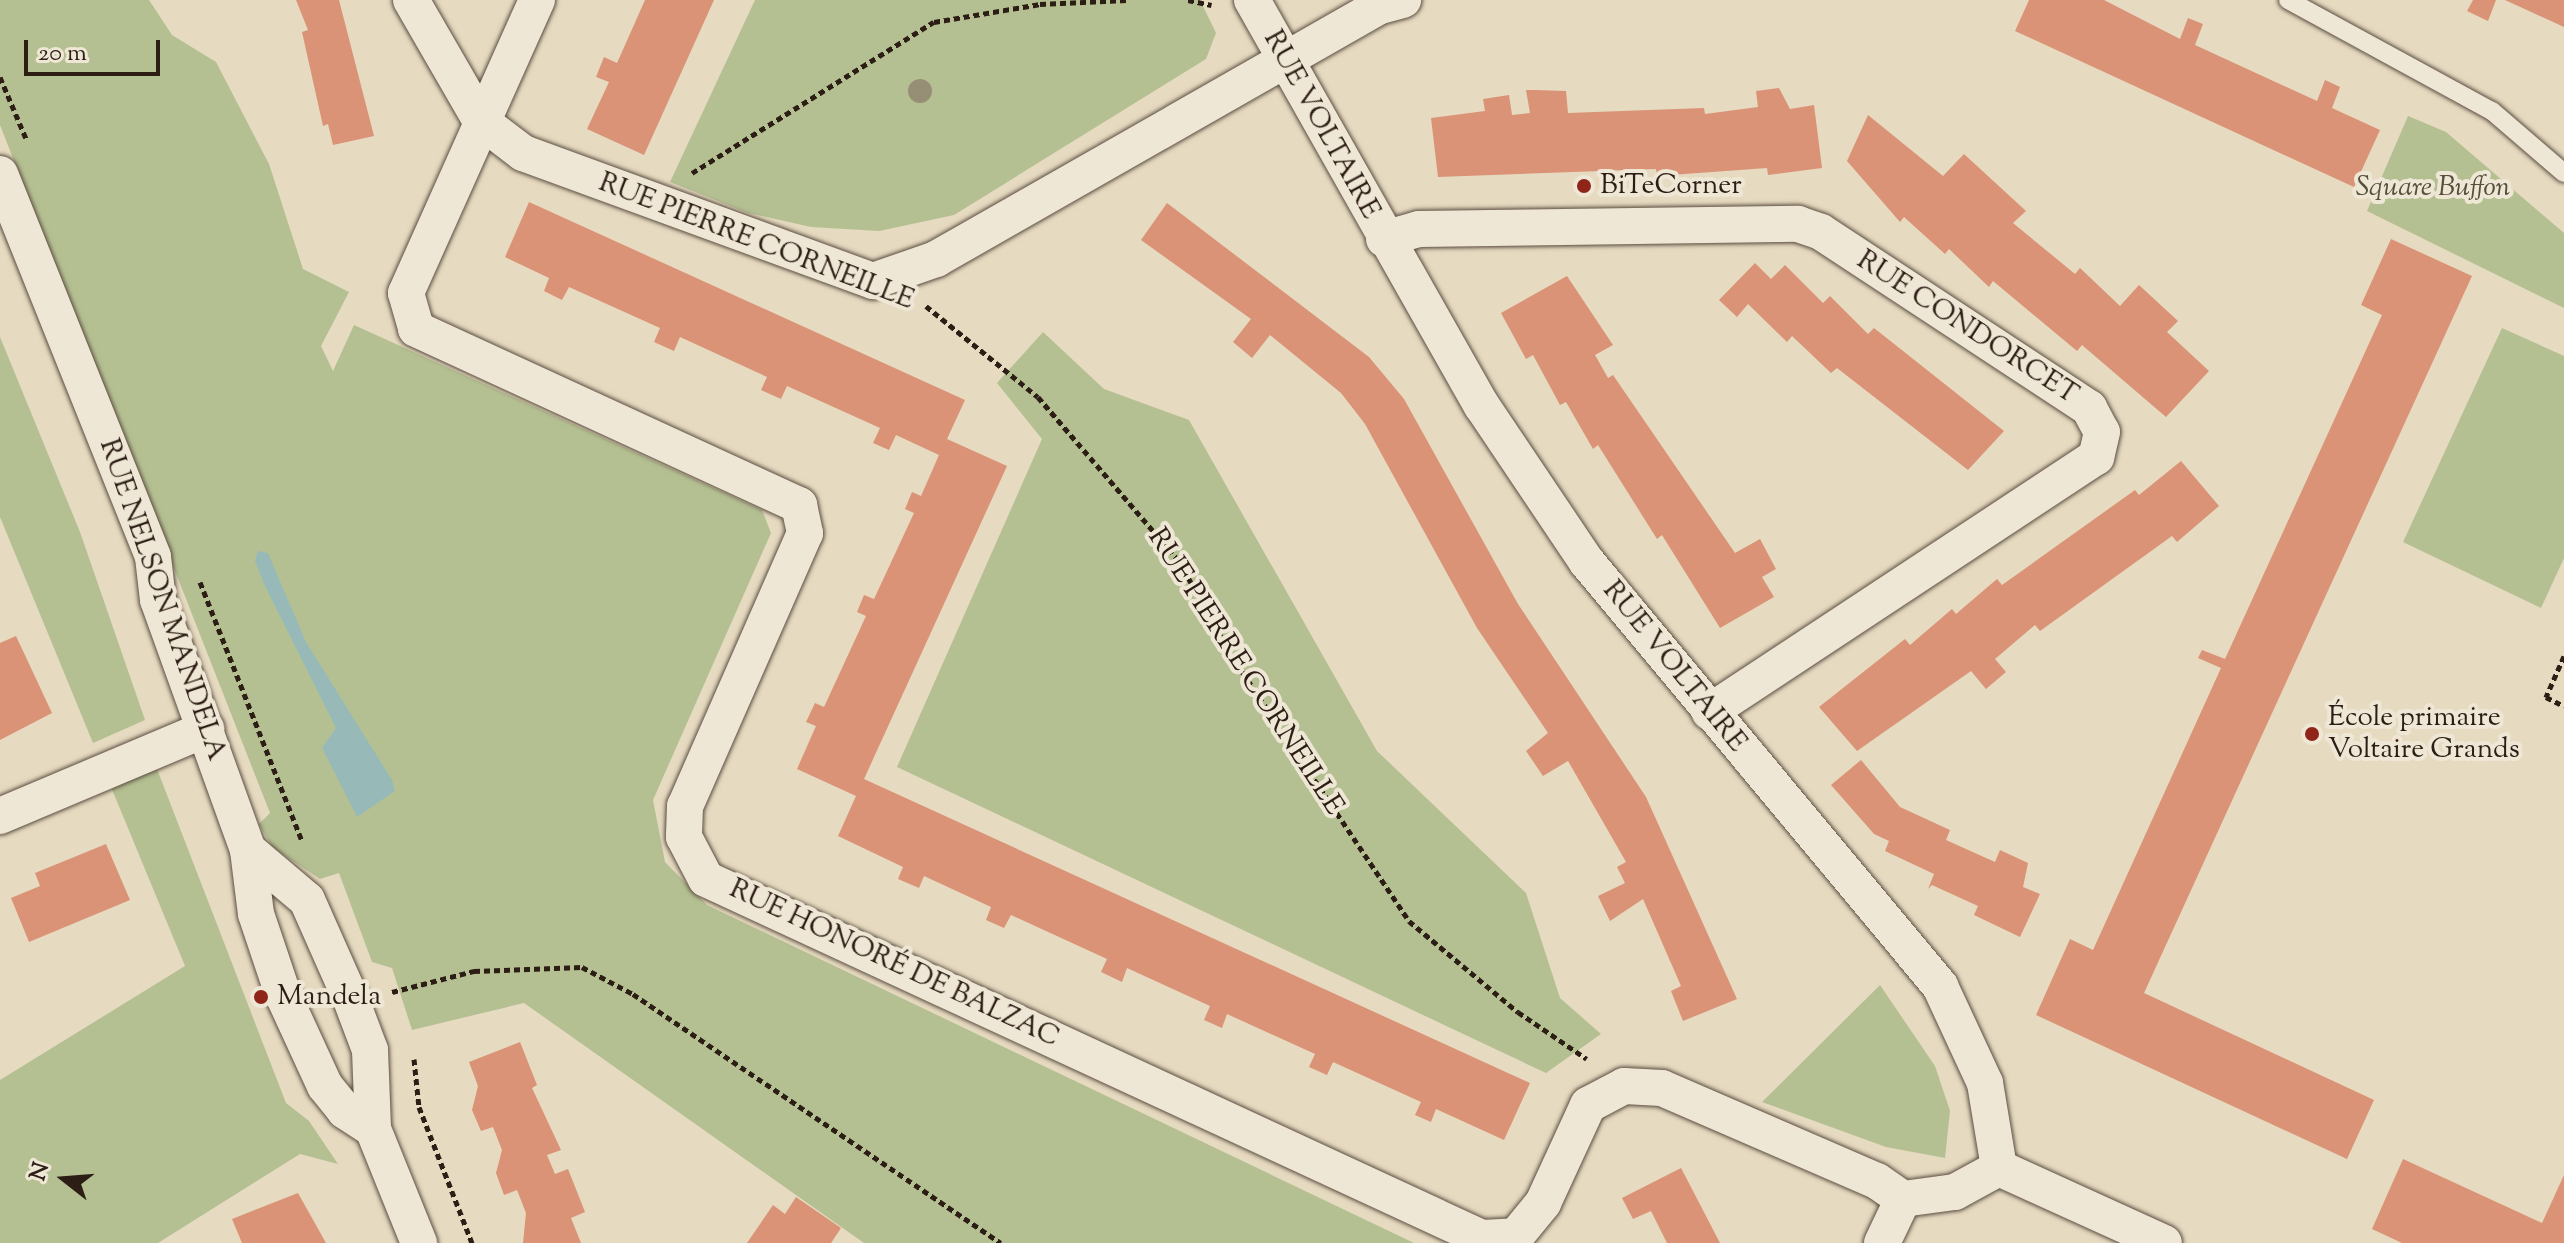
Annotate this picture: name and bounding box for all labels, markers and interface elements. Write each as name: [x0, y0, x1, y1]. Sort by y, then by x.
scale bar: [28, 24, 164, 74]
street label: RUE VOLTAIRE: [1255, 25, 1387, 225]
text: 20 m: [38, 37, 87, 71]
street label: RUE PIERRE CORNEILLE: [594, 166, 918, 318]
place label: BiTeCorner: [1600, 169, 1742, 203]
park label: Square Buffon: [2356, 171, 2510, 205]
marker: BiTeCorner: [1575, 177, 1593, 195]
street label: RUE CONDORCET: [1850, 244, 2084, 412]
street label: RUE NELSON MANDELA: [91, 435, 233, 765]
street label: RUE PIERRE CORNEILLE: [1140, 522, 1350, 822]
street label: RUE VOLTAIRE: [1595, 575, 1753, 759]
place label: École primaire Voltaire Grands: [2328, 701, 2520, 767]
marker: École primaire Voltaire Grands: [2303, 725, 2321, 743]
street label: RUE HONORÉ DE BALZAC: [724, 873, 1064, 1055]
place label: Mandela: [277, 980, 381, 1014]
marker: Mandela: [252, 988, 270, 1006]
north arrow: [24, 1139, 104, 1219]
text: N: [23, 1159, 59, 1185]

